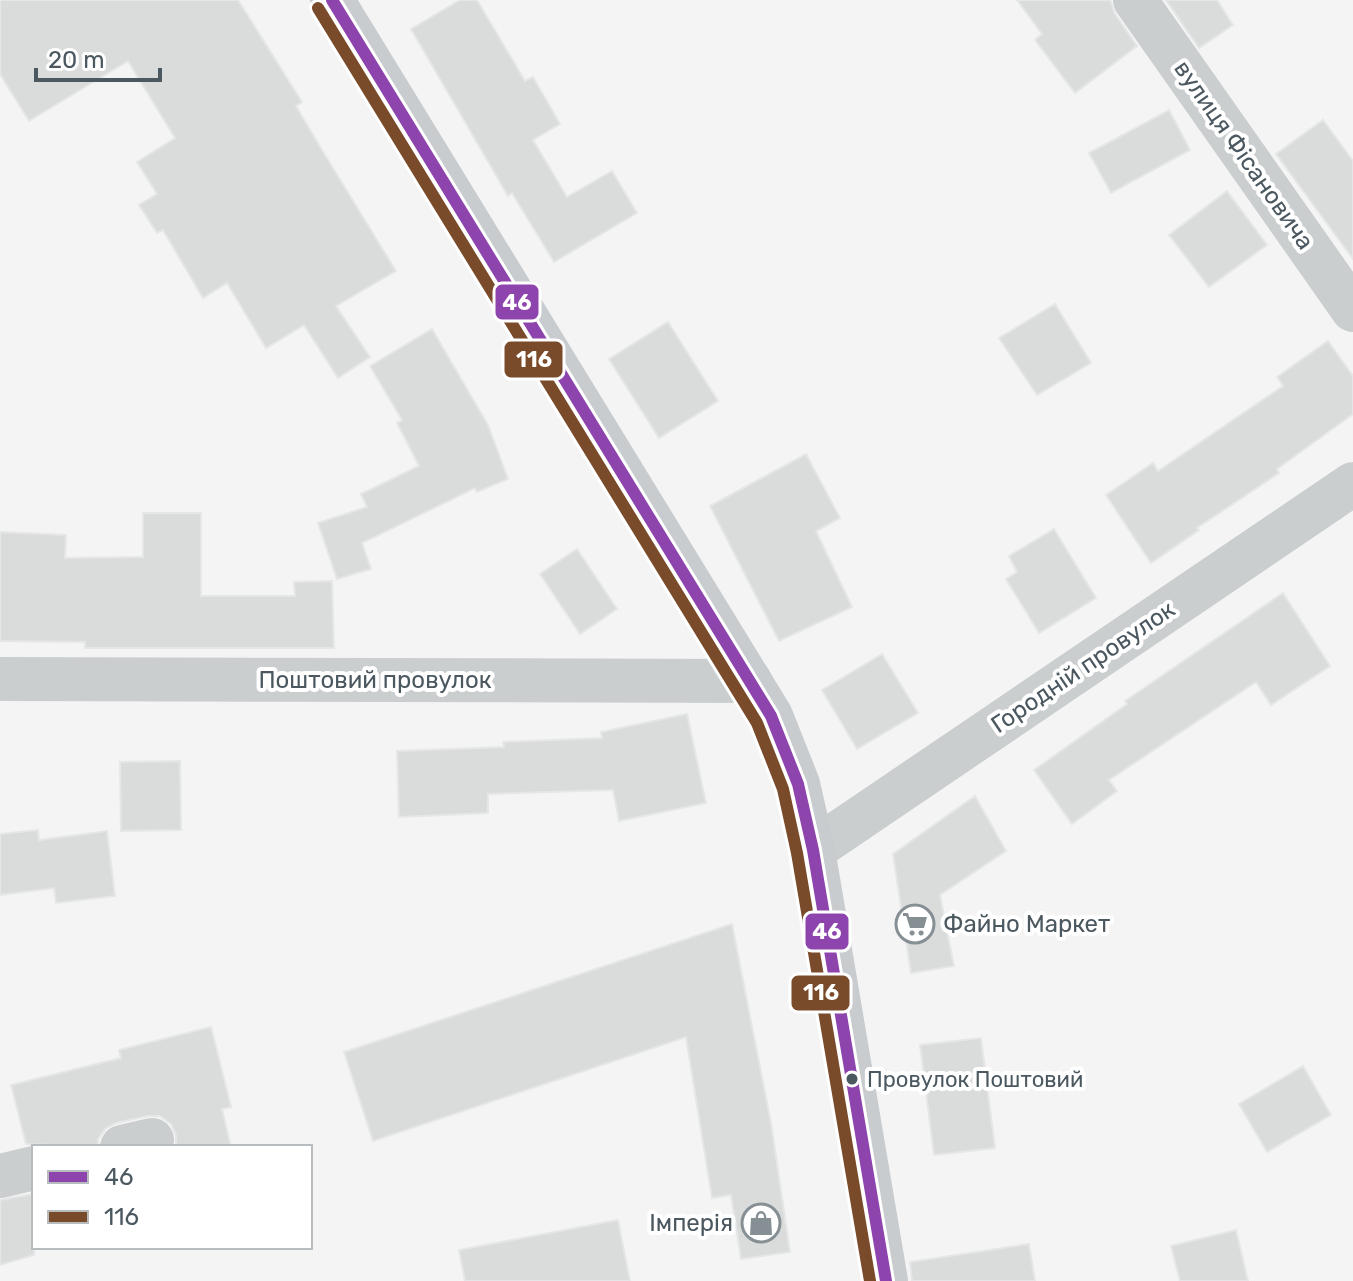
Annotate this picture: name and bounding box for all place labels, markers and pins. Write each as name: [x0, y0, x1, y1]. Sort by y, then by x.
supermarket icon: Файно Маркет: [894, 903, 936, 945]
place label: Файно Маркет: [943, 910, 1110, 938]
place label: Провулок Поштовий: [867, 1066, 1083, 1093]
marker: Провулок Поштовий: [844, 1071, 860, 1087]
shop icon: Імперія: [740, 1202, 782, 1244]
place label: Імперія: [649, 1209, 733, 1237]

